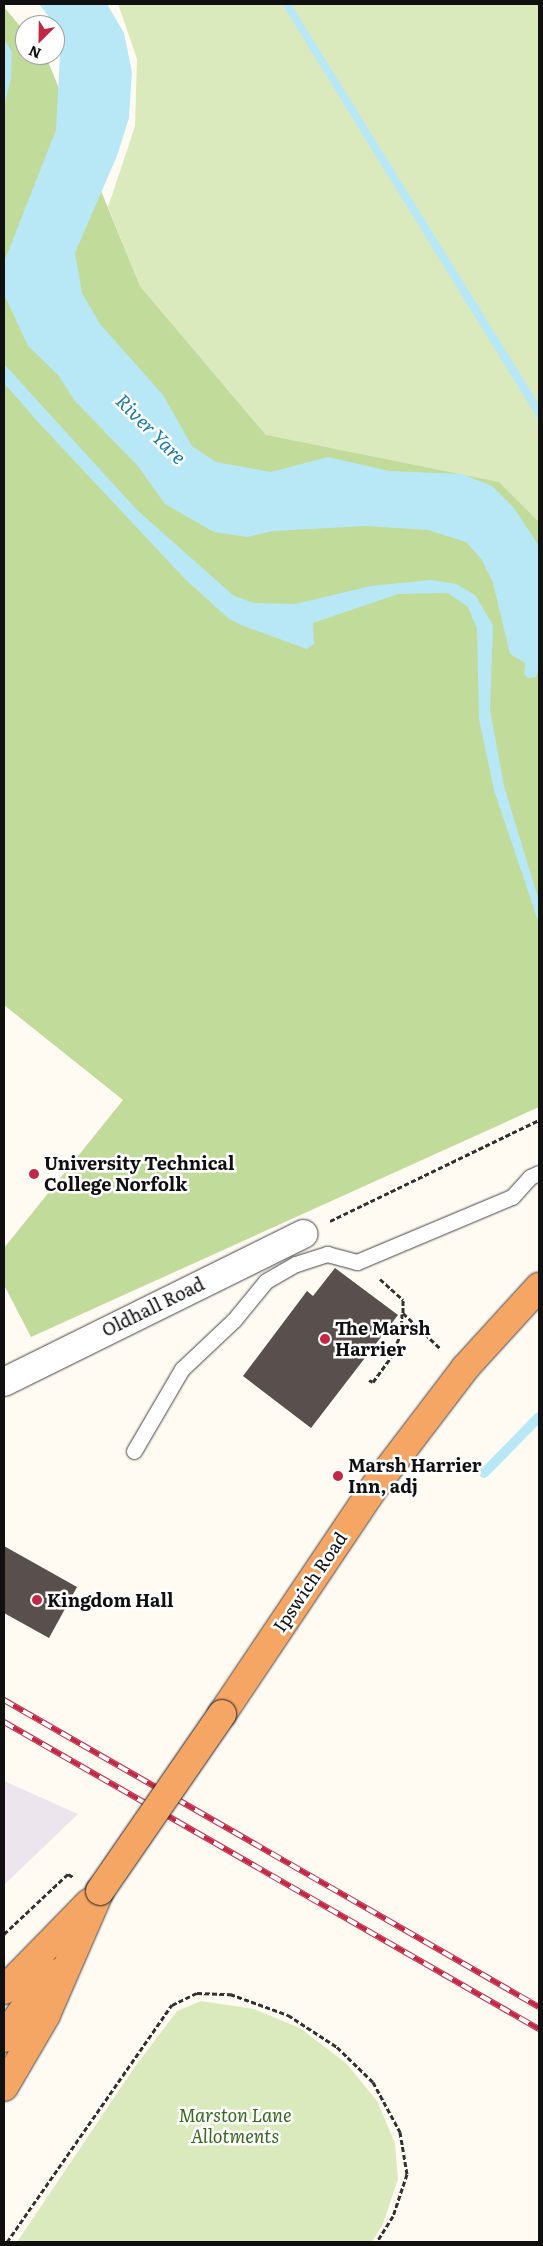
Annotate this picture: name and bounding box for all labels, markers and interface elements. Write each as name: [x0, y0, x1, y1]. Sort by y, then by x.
north arrow: [15, 15, 65, 65]
text: N: [25, 41, 44, 64]
water label: River Yare: [111, 389, 191, 469]
place label: University Technical College Norfolk: [44, 1153, 235, 1196]
marker: University Technical College Norfolk: [28, 1168, 40, 1180]
street label: Oldhall Road: [98, 1273, 208, 1341]
place label: The Marsh Harrier: [335, 1318, 431, 1360]
marker: The Marsh Harrier: [319, 1333, 331, 1345]
place label: Marsh Harrier Inn, adj: [348, 1455, 482, 1498]
marker: Marsh Harrier Inn, adj: [332, 1470, 344, 1482]
street label: Ipswich Road: [269, 1528, 351, 1636]
place label: Kingdom Hall: [47, 1589, 174, 1611]
marker: Kingdom Hall: [31, 1594, 43, 1606]
park label: Marston Lane Allotments: [178, 2105, 292, 2148]

